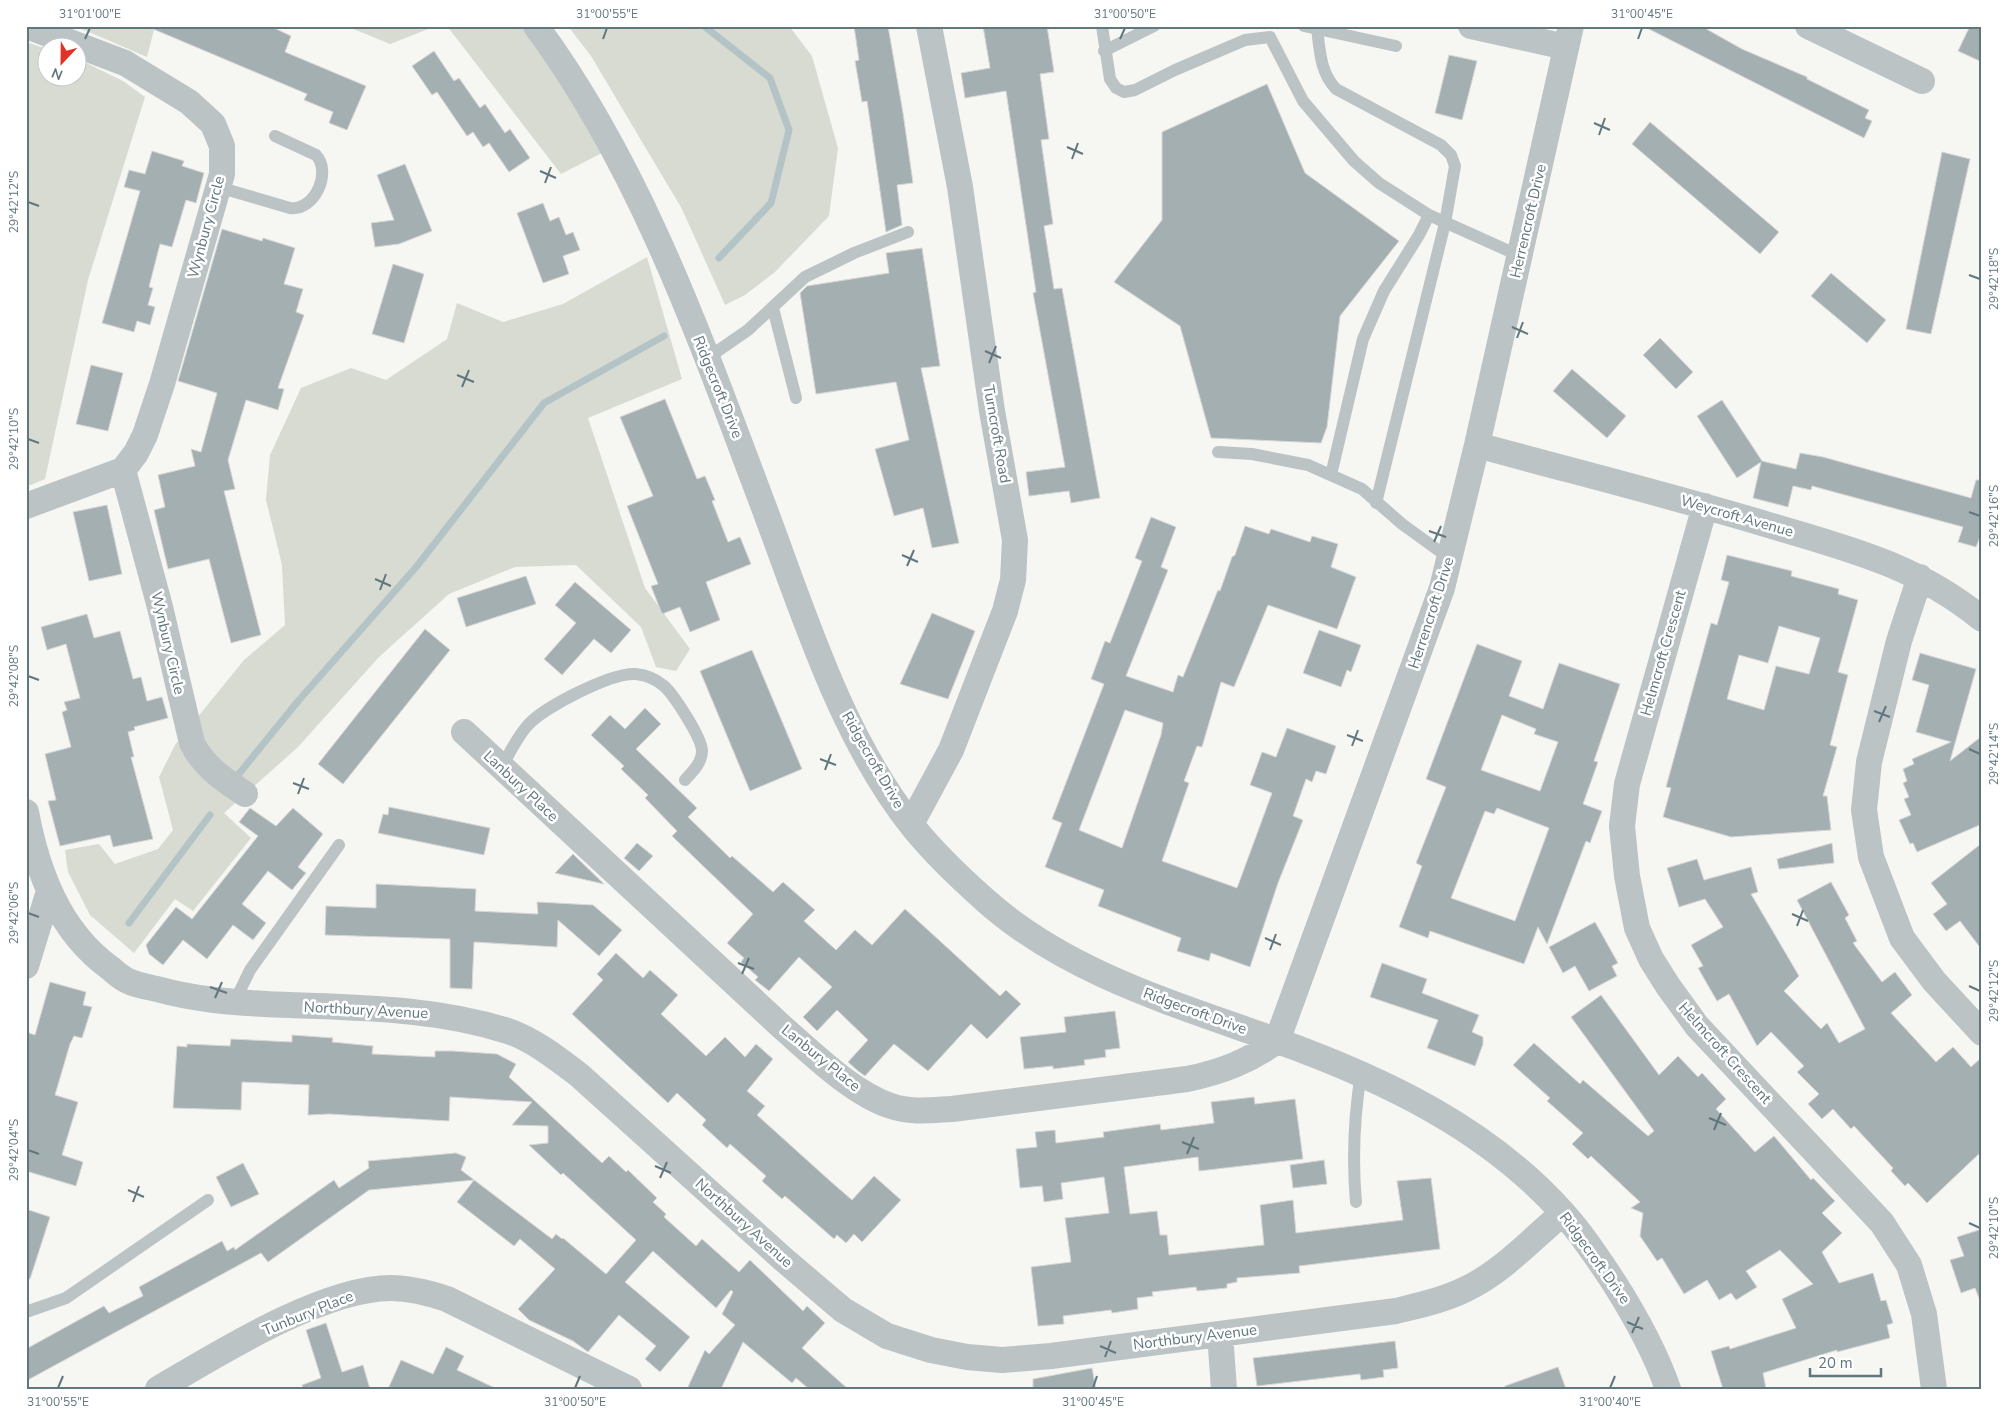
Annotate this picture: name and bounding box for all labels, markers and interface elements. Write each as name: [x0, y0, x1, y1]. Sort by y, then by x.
text: 31°01'00"E: [59, 6, 121, 22]
text: 31°00'55"E: [576, 6, 638, 22]
text: 31°00'50"E: [1094, 6, 1156, 22]
text: 31°00'45"E: [1611, 6, 1673, 22]
north arrow: [38, 38, 88, 88]
text: N: [49, 63, 66, 84]
street label: Herrencroft Drive: [1505, 162, 1551, 280]
text: 29°42'12"S: [6, 171, 22, 233]
street label: Wynbury Circle: [183, 174, 229, 280]
text: 29°42'18"S: [1986, 248, 2002, 310]
street label: Ridgecroft Drive: [688, 333, 748, 441]
street label: Turncroft Road: [979, 383, 1015, 485]
text: 29°42'10"S: [6, 408, 22, 470]
text: 29°42'16"S: [1986, 485, 2002, 547]
street label: Weycroft Avenue: [1678, 490, 1796, 542]
street label: Herrencroft Drive: [1404, 555, 1458, 671]
street label: Helmcroft Crescent: [1635, 587, 1691, 718]
street label: Wynbury Circle: [146, 590, 190, 696]
text: 29°42'08"S: [6, 645, 22, 707]
street label: Ridgecroft Drive: [837, 708, 909, 812]
text: 29°42'14"S: [1986, 723, 2002, 785]
street label: Lanbury Place: [479, 746, 563, 826]
text: 29°42'06"S: [6, 882, 22, 944]
text: 29°42'12"S: [1986, 960, 2002, 1022]
street label: Ridgecroft Drive: [1140, 983, 1250, 1039]
street label: Northbury Avenue: [303, 997, 429, 1023]
street label: Helmcroft Crescent: [1674, 998, 1776, 1109]
street label: Lanbury Place: [777, 1020, 865, 1096]
text: 29°42'04"S: [6, 1119, 22, 1181]
street label: Northbury Avenue: [691, 1174, 797, 1272]
text: 29°42'10"S: [1986, 1197, 2002, 1259]
street label: Ridgecroft Drive: [1555, 1208, 1635, 1308]
street label: Tunbury Place: [260, 1286, 356, 1340]
street label: Northbury Avenue: [1132, 1319, 1258, 1355]
scale bar: [1810, 1345, 1882, 1377]
text: 20 m: [1818, 1353, 1853, 1373]
text: 31°00'55"E: [27, 1394, 89, 1410]
text: 31°00'50"E: [544, 1394, 606, 1410]
text: 31°00'45"E: [1062, 1394, 1124, 1410]
text: 31°00'40"E: [1579, 1394, 1641, 1410]

